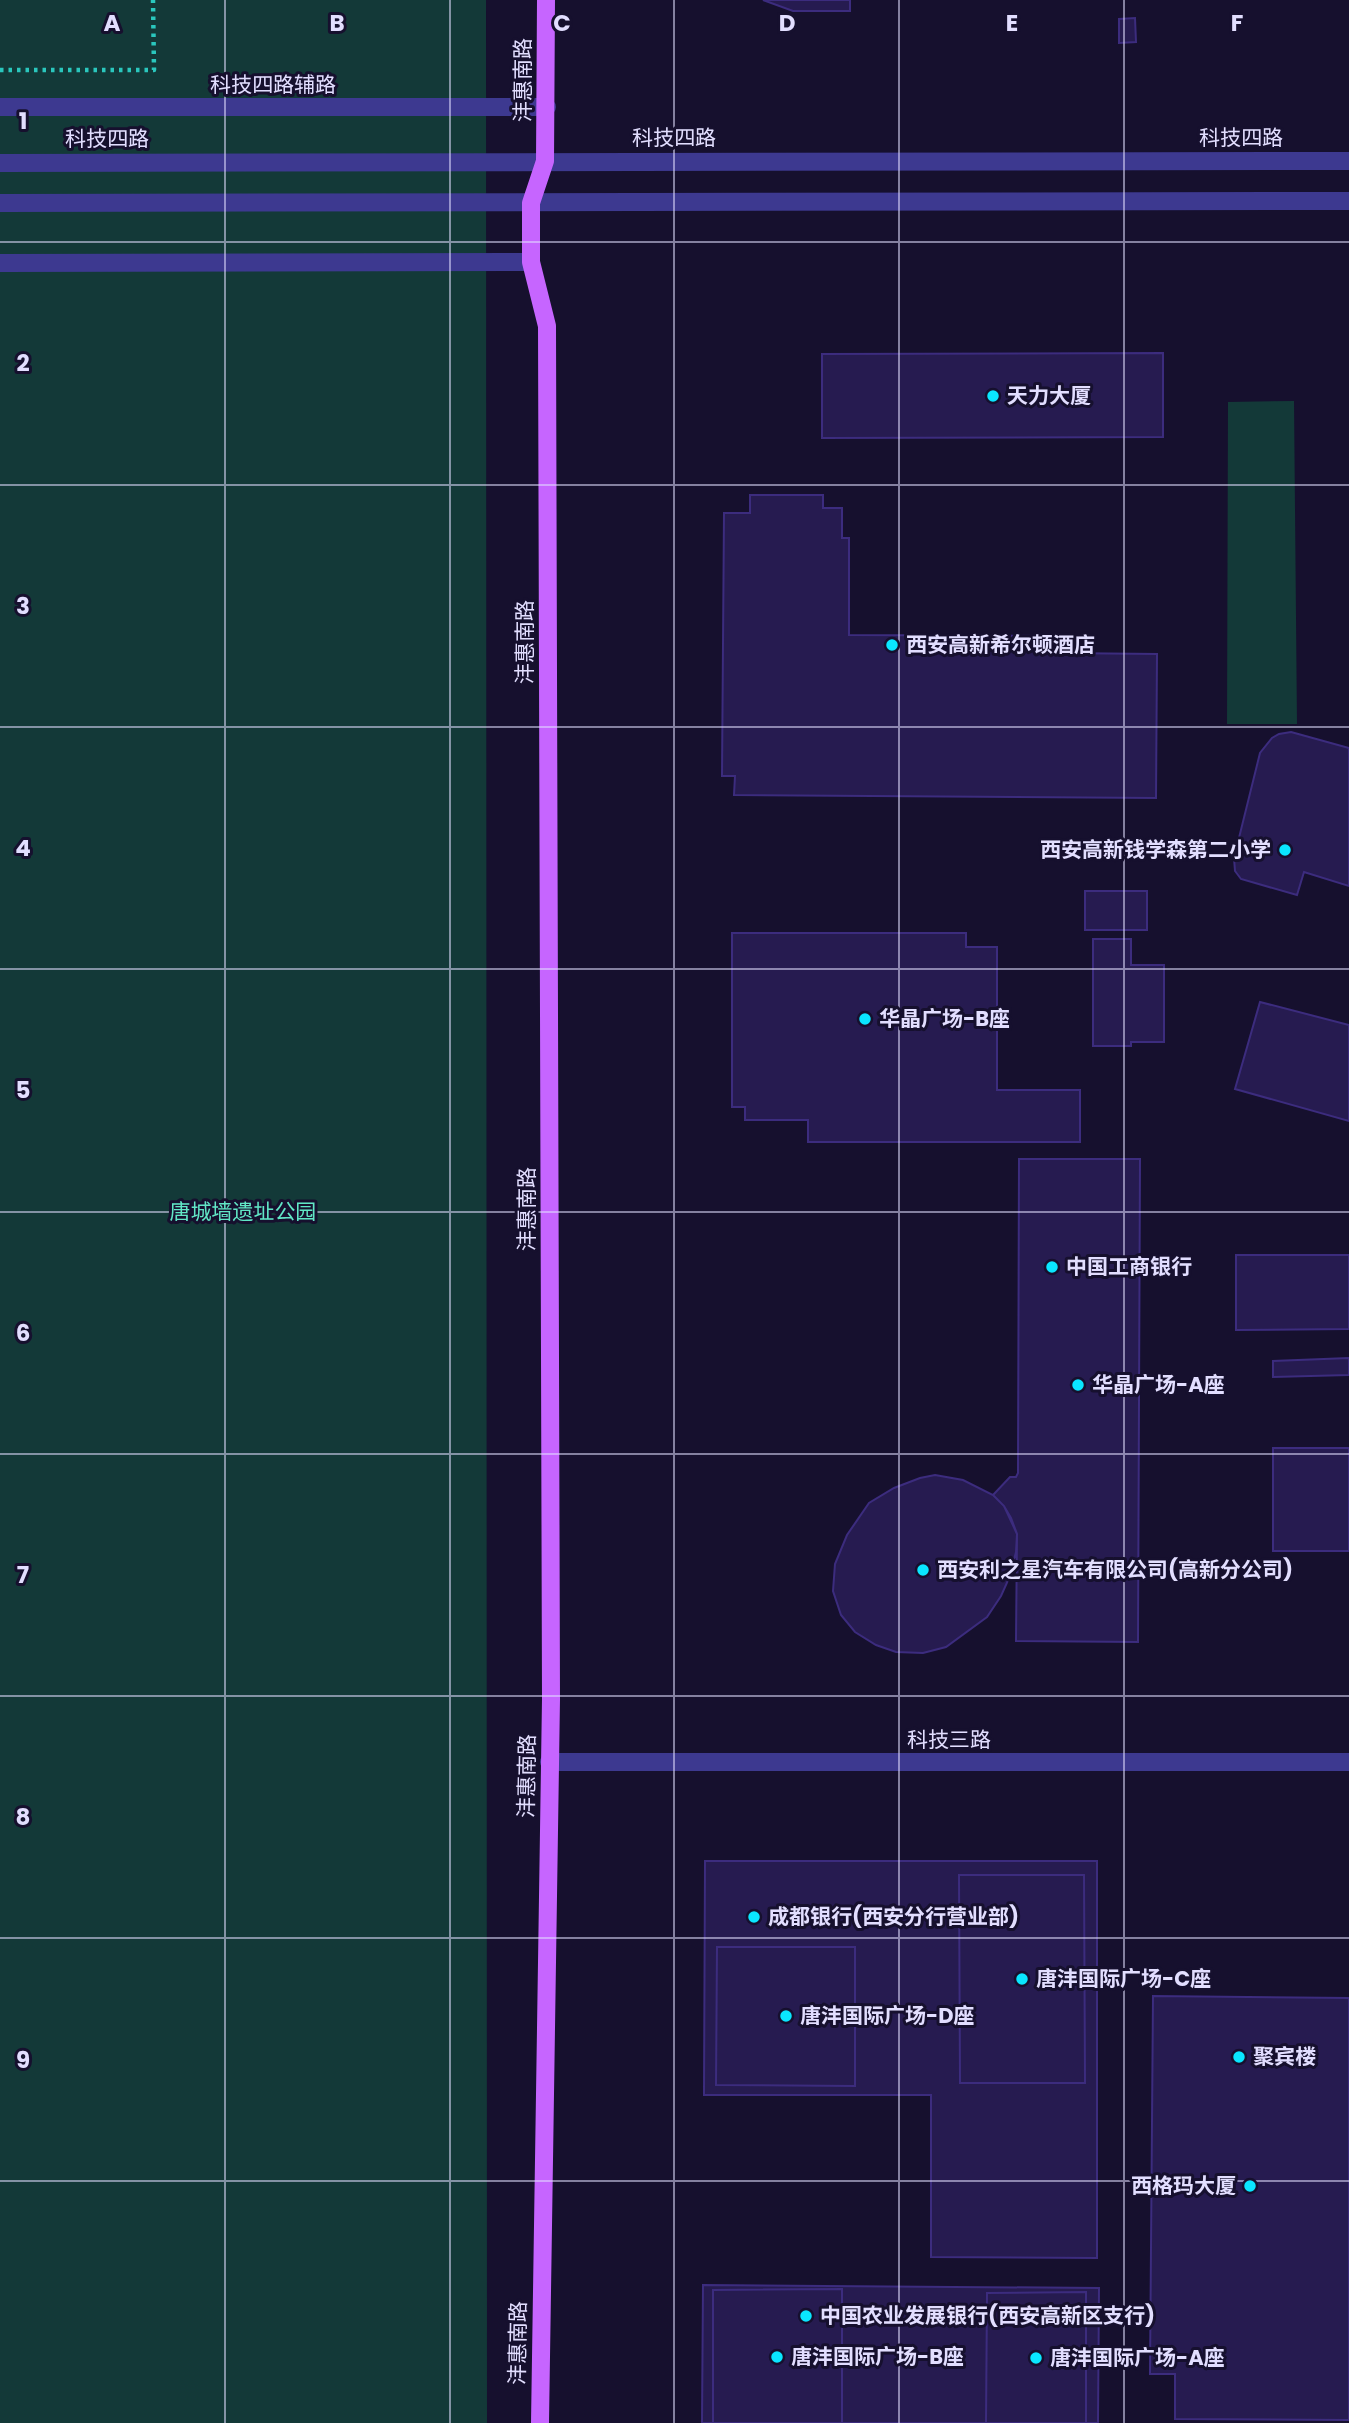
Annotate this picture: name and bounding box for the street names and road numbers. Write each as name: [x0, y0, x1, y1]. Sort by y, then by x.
street label: 沣惠南路: [508, 38, 537, 122]
street label: 科技四路辅路: [210, 70, 336, 99]
street label: 科技四路: [632, 123, 716, 152]
street label: 科技四路: [1199, 123, 1283, 152]
street label: 科技四路: [65, 124, 149, 153]
street label: 沣惠南路: [510, 600, 539, 684]
street label: 沣惠南路: [512, 1167, 541, 1251]
street label: 科技三路: [907, 1725, 991, 1754]
street label: 沣惠南路: [511, 1734, 542, 1818]
street label: 沣惠南路: [502, 2301, 533, 2385]

